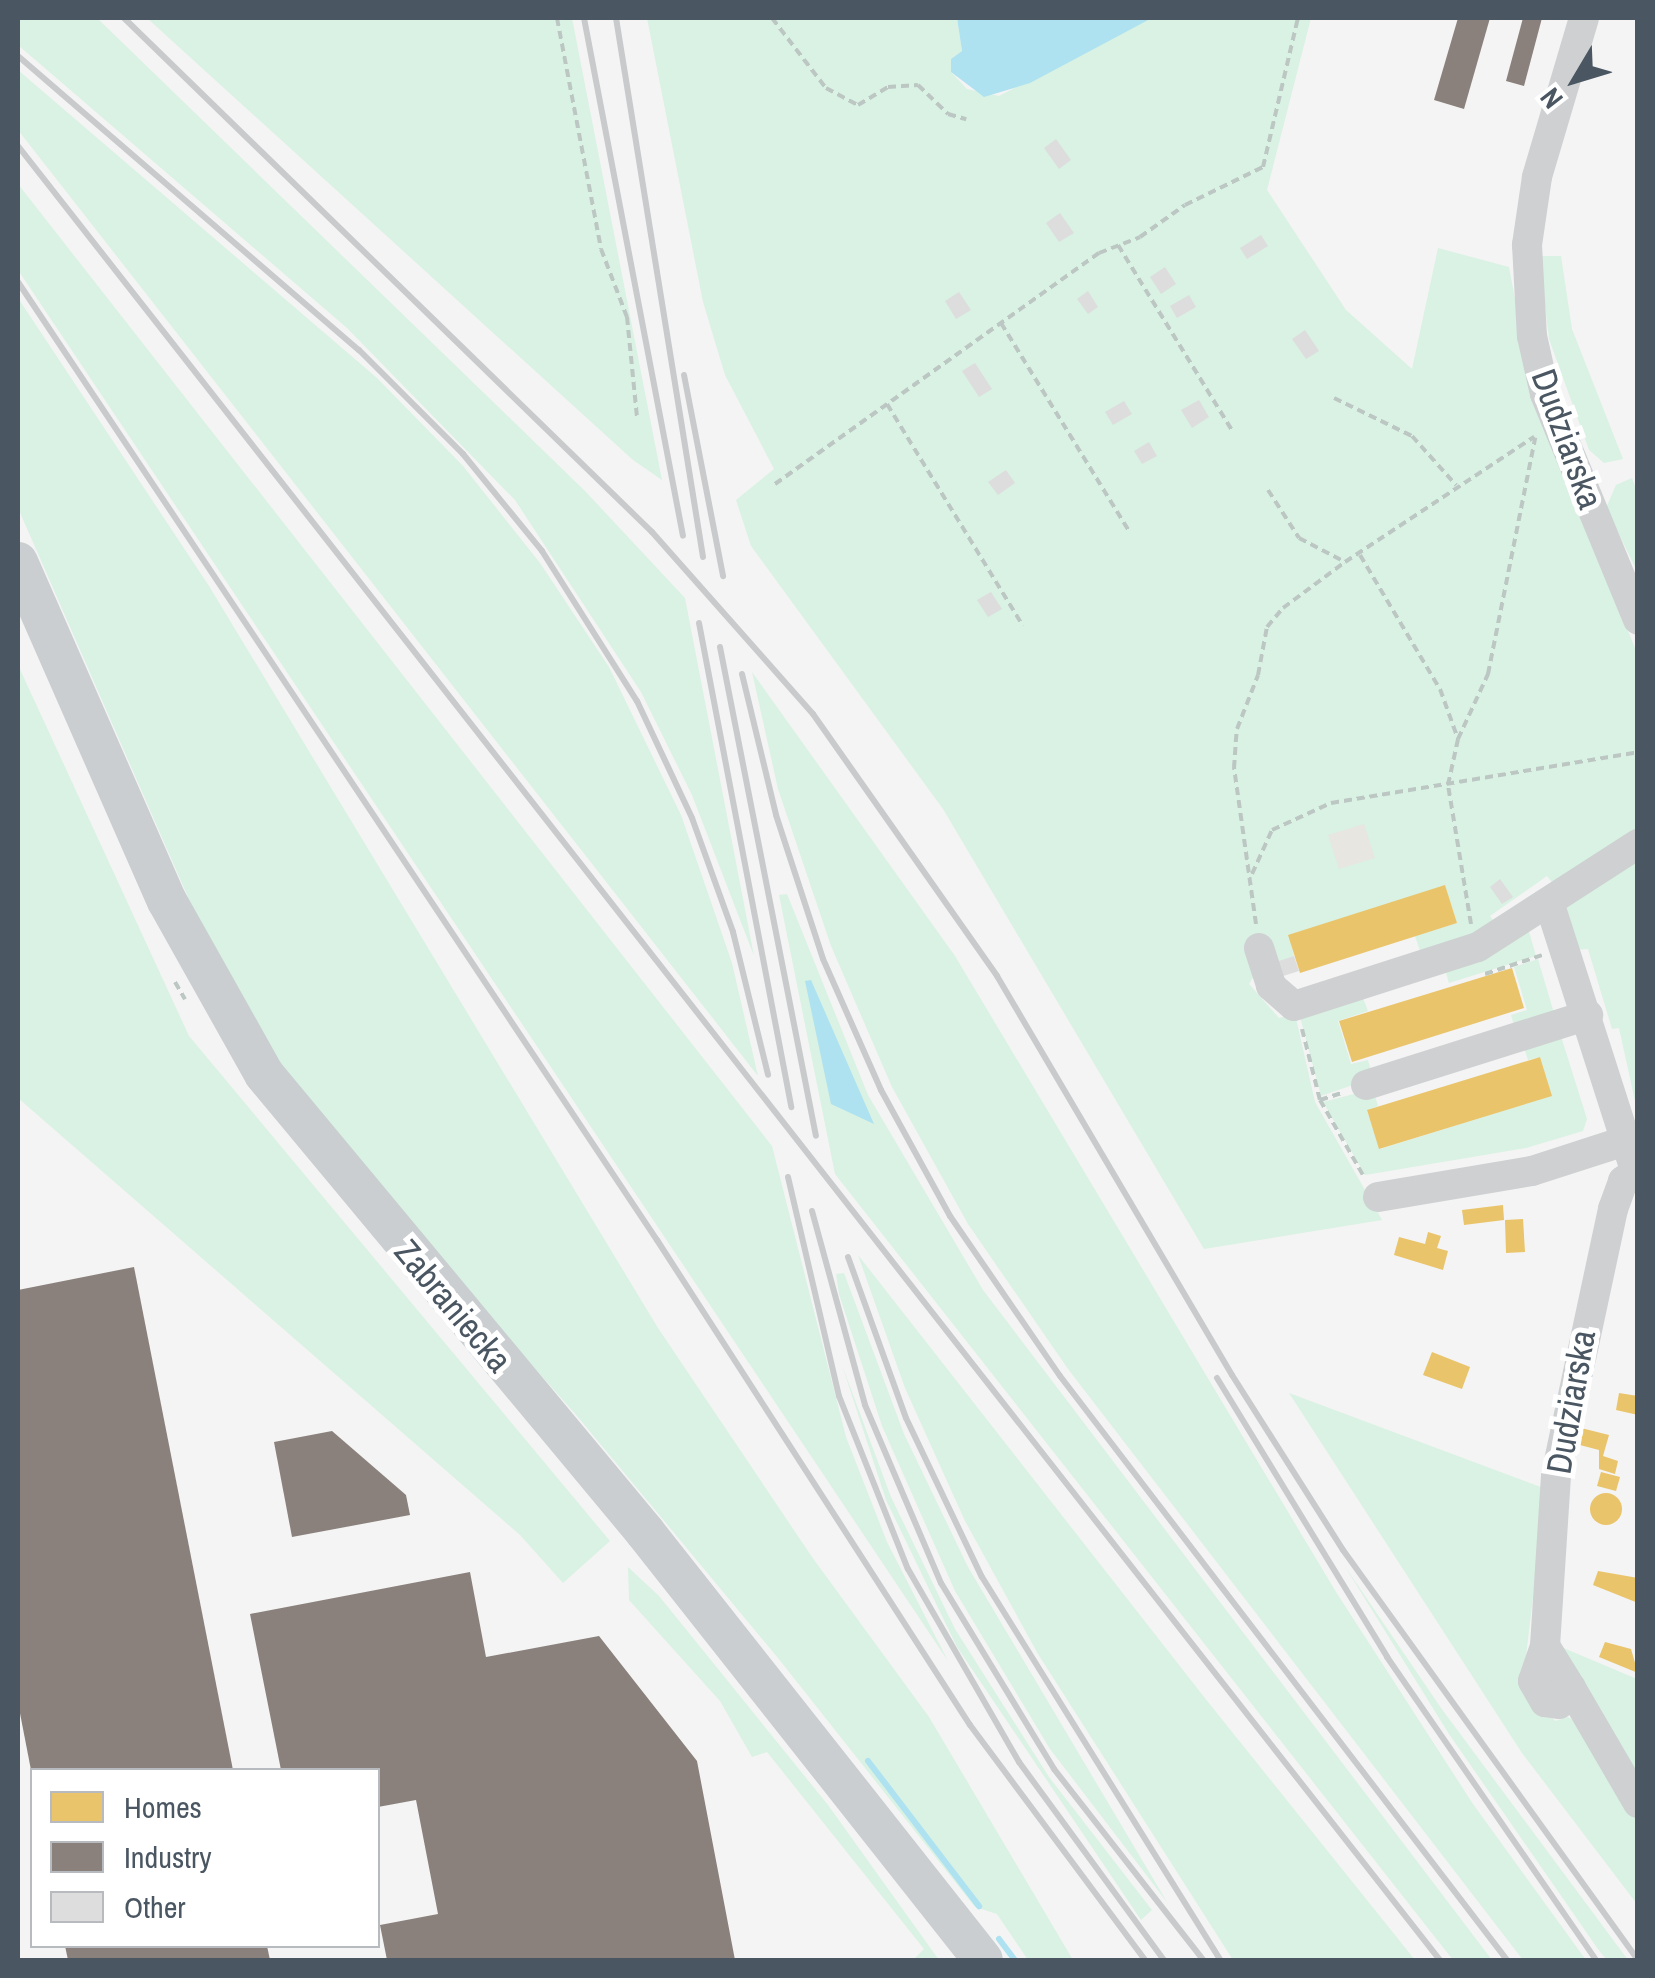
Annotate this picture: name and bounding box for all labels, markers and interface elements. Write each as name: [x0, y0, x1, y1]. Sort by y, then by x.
north arrow: [1525, 30, 1625, 130]
text: N: [1531, 80, 1571, 117]
street label: Dudziarska: [1522, 364, 1612, 514]
street label: Zabraniecka: [386, 1231, 520, 1381]
street label: Dudziarska: [1538, 1327, 1604, 1477]
legend: [30, 1768, 380, 1948]
text: Homes: [124, 1787, 202, 1827]
text: Industry: [124, 1837, 212, 1877]
text: Other: [124, 1887, 186, 1927]

